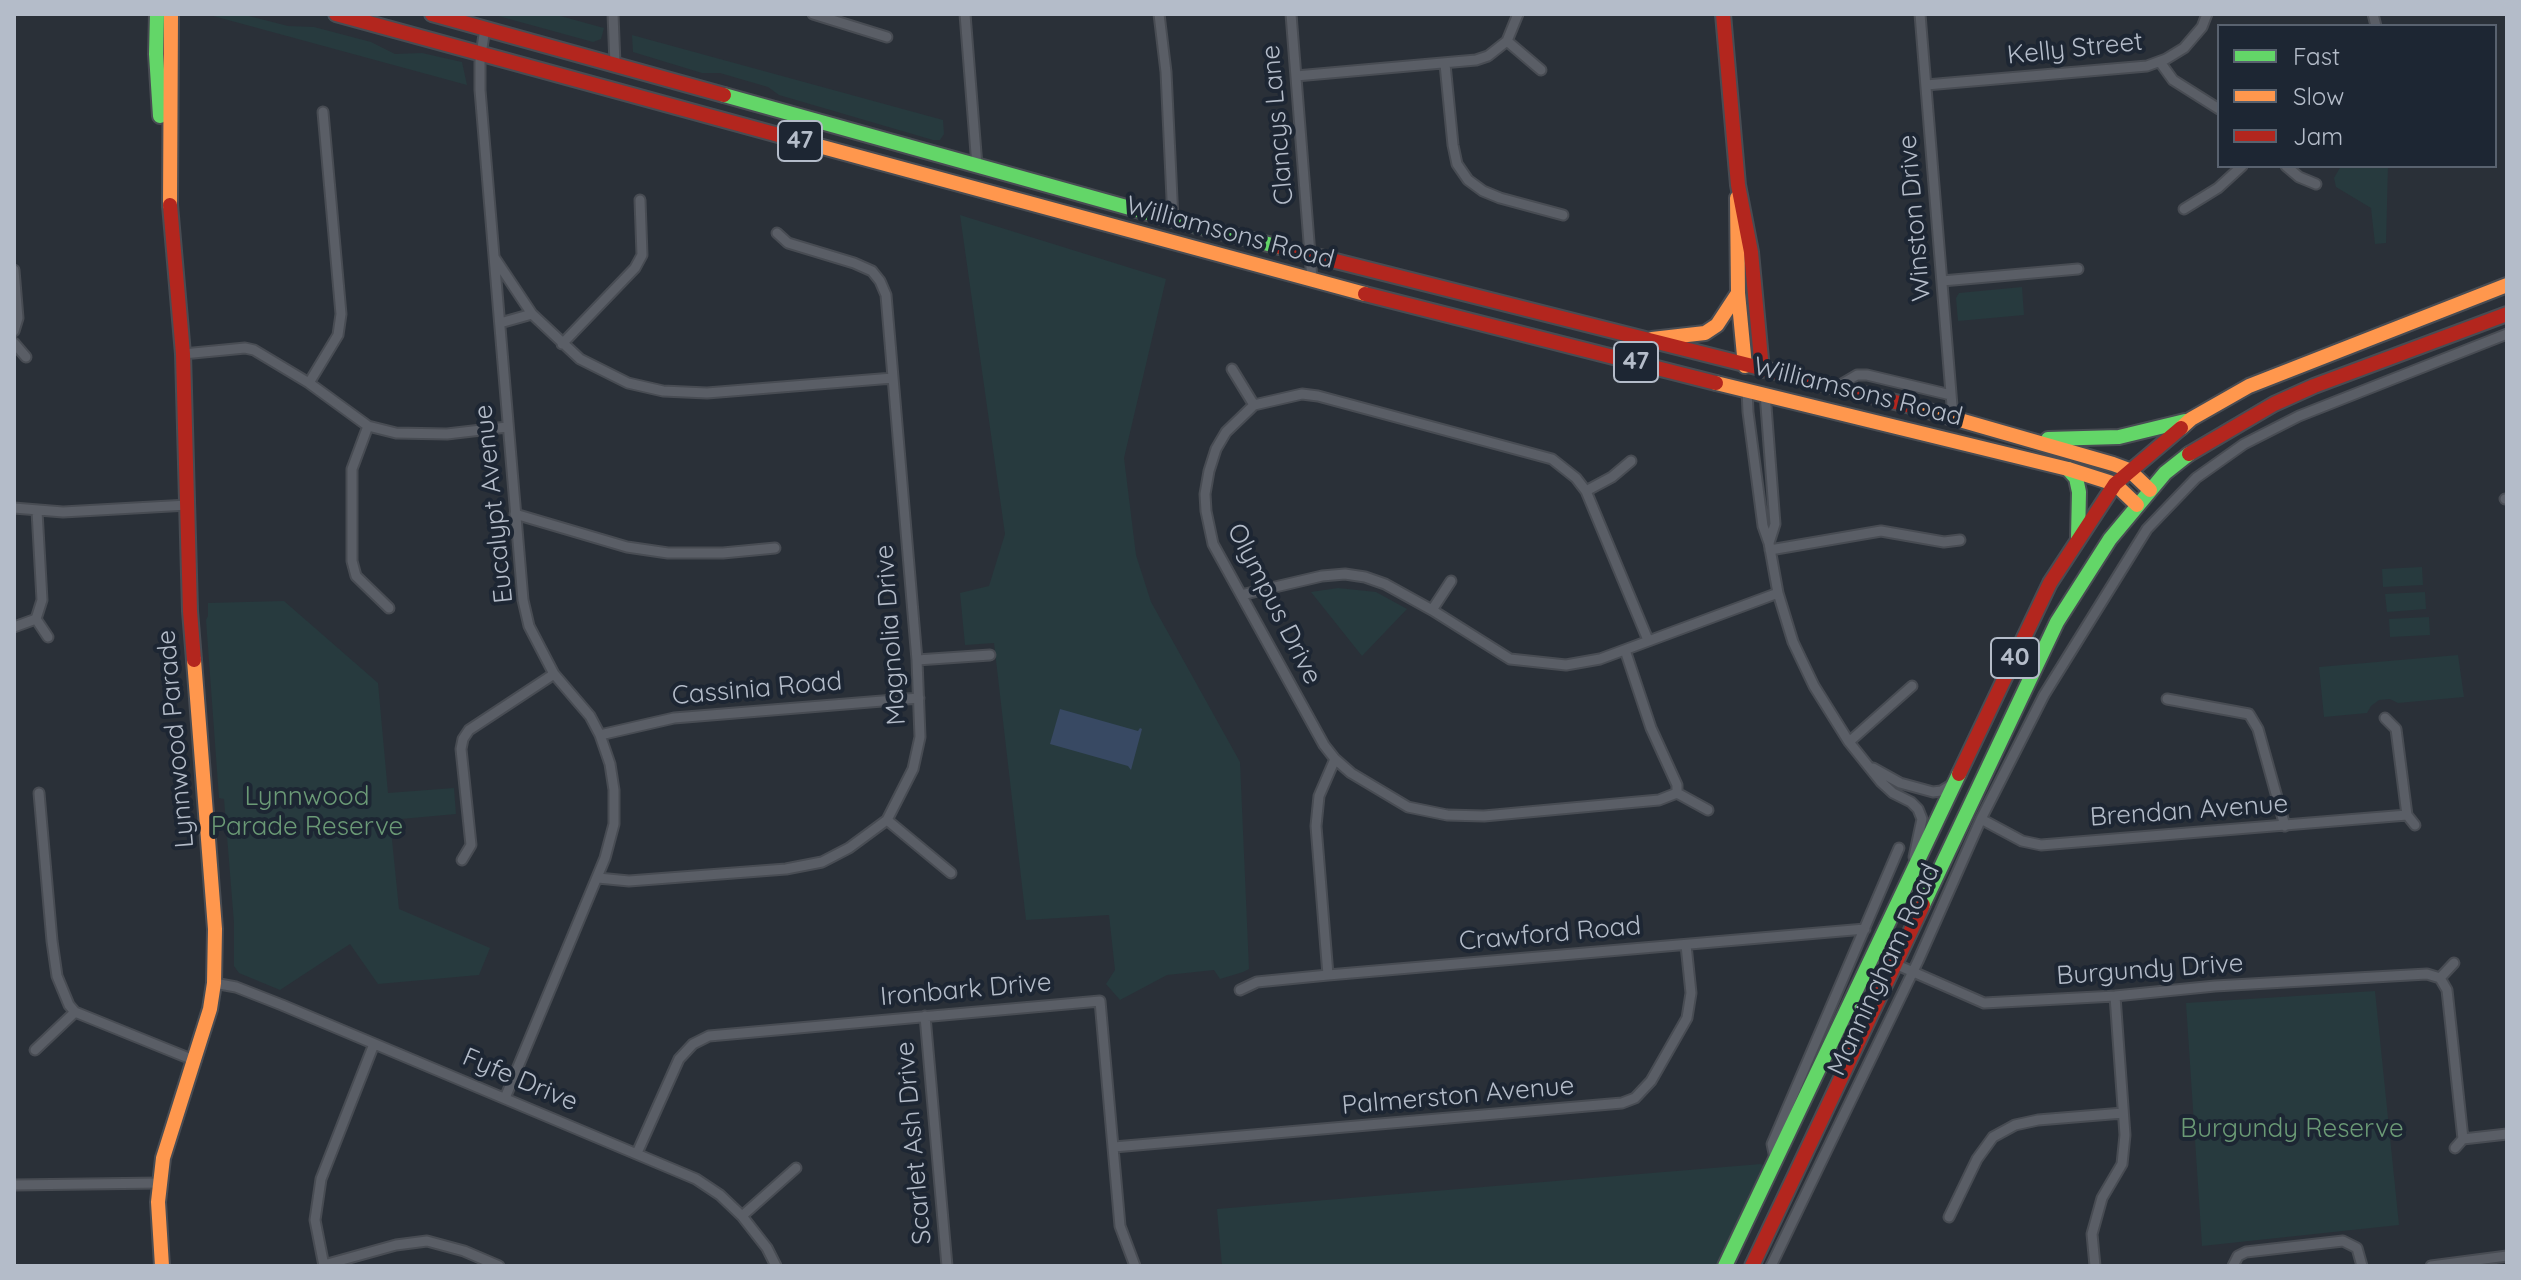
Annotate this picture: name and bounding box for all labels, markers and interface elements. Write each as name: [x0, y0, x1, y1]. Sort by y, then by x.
legend: [2217, 24, 2497, 168]
street label: Kelly Street: [2006, 26, 2144, 72]
text: Fast: [2293, 41, 2340, 71]
street label: Clancys Lane: [1255, 44, 1301, 206]
text: Slow: [2293, 81, 2344, 111]
road number: 47: [778, 121, 822, 161]
text: Jam: [2293, 121, 2343, 151]
street label: Winston Drive: [1892, 133, 1938, 303]
street label: Williamsons Road: [1122, 190, 1338, 276]
road number: 47: [1614, 342, 1658, 382]
street label: Williamsons Road: [1750, 351, 1966, 433]
street label: Eucalypt Avenue: [468, 403, 520, 605]
street label: Olympus Drive: [1220, 518, 1328, 690]
street label: Magnolia Drive: [869, 544, 913, 726]
street label: Lynnwood Parade: [151, 629, 201, 849]
road number: 40: [1991, 638, 2039, 678]
street label: Cassinia Road: [671, 666, 843, 712]
park label: Lynnwood Parade Reserve: [211, 781, 403, 842]
street label: Brendan Avenue: [2089, 789, 2289, 833]
street label: Manningham Road: [1821, 859, 1947, 1081]
street label: Crawford Road: [1458, 910, 1642, 958]
street label: Burgundy Drive: [2055, 948, 2245, 992]
street label: Ironbark Drive: [879, 967, 1053, 1013]
street label: Scarlet Ash Drive: [890, 1040, 938, 1246]
street label: Fyfe Drive: [458, 1042, 582, 1118]
street label: Palmerston Avenue: [1341, 1070, 1575, 1122]
park label: Burgundy Reserve: [2180, 1113, 2404, 1145]

